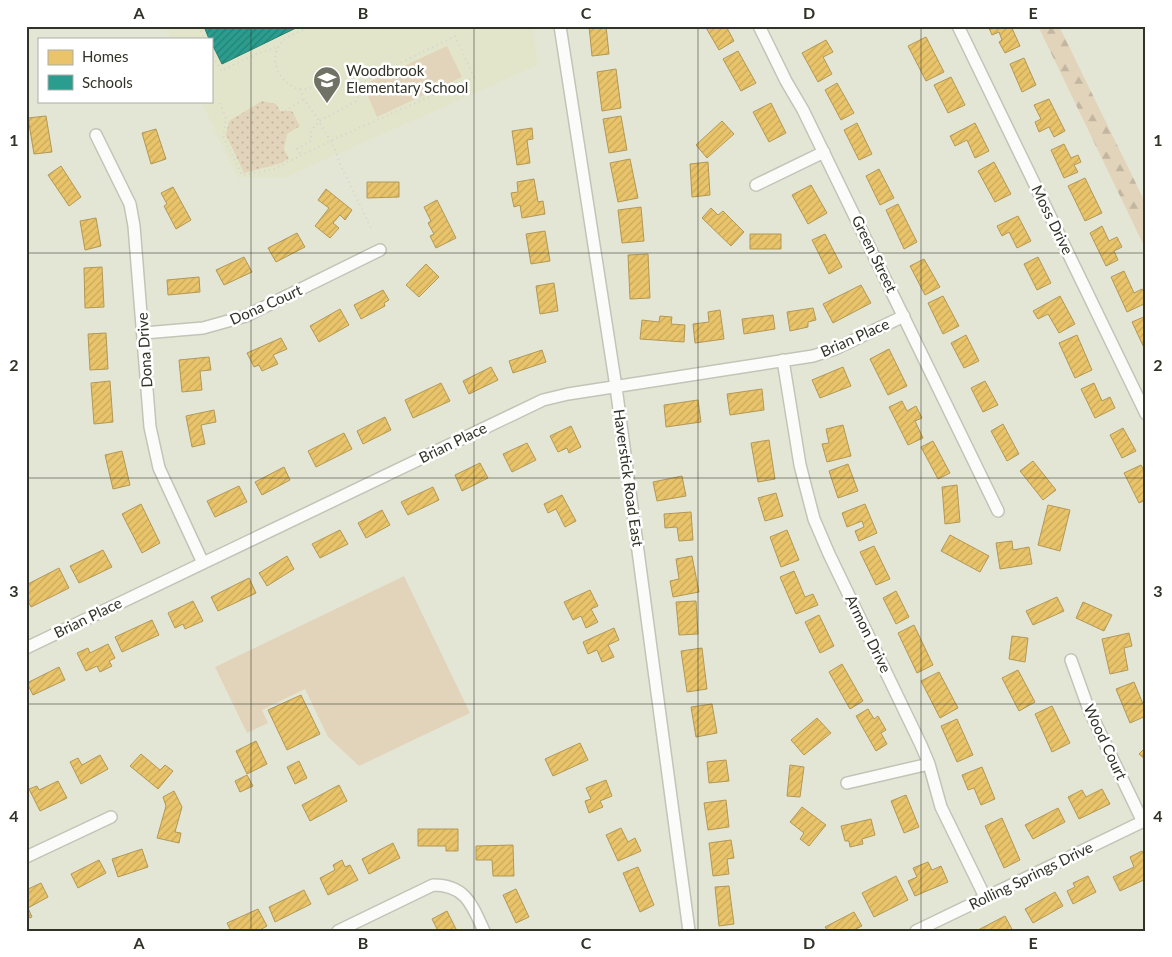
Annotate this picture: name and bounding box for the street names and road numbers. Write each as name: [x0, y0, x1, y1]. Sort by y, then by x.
street label: Moss Drive: [1028, 182, 1077, 257]
street label: Green Street: [848, 212, 902, 296]
street label: Dona Court: [227, 280, 305, 328]
street label: Dona Drive: [132, 312, 156, 388]
street label: Brian Place: [818, 314, 892, 360]
street label: Haverstick Road East: [610, 408, 648, 548]
street label: Brian Place: [416, 418, 489, 466]
street label: Armon Drive: [842, 592, 896, 676]
street label: Brian Place: [51, 593, 124, 641]
street label: Wood Court: [1081, 701, 1132, 783]
street label: Rolling Springs Drive: [966, 837, 1096, 913]

